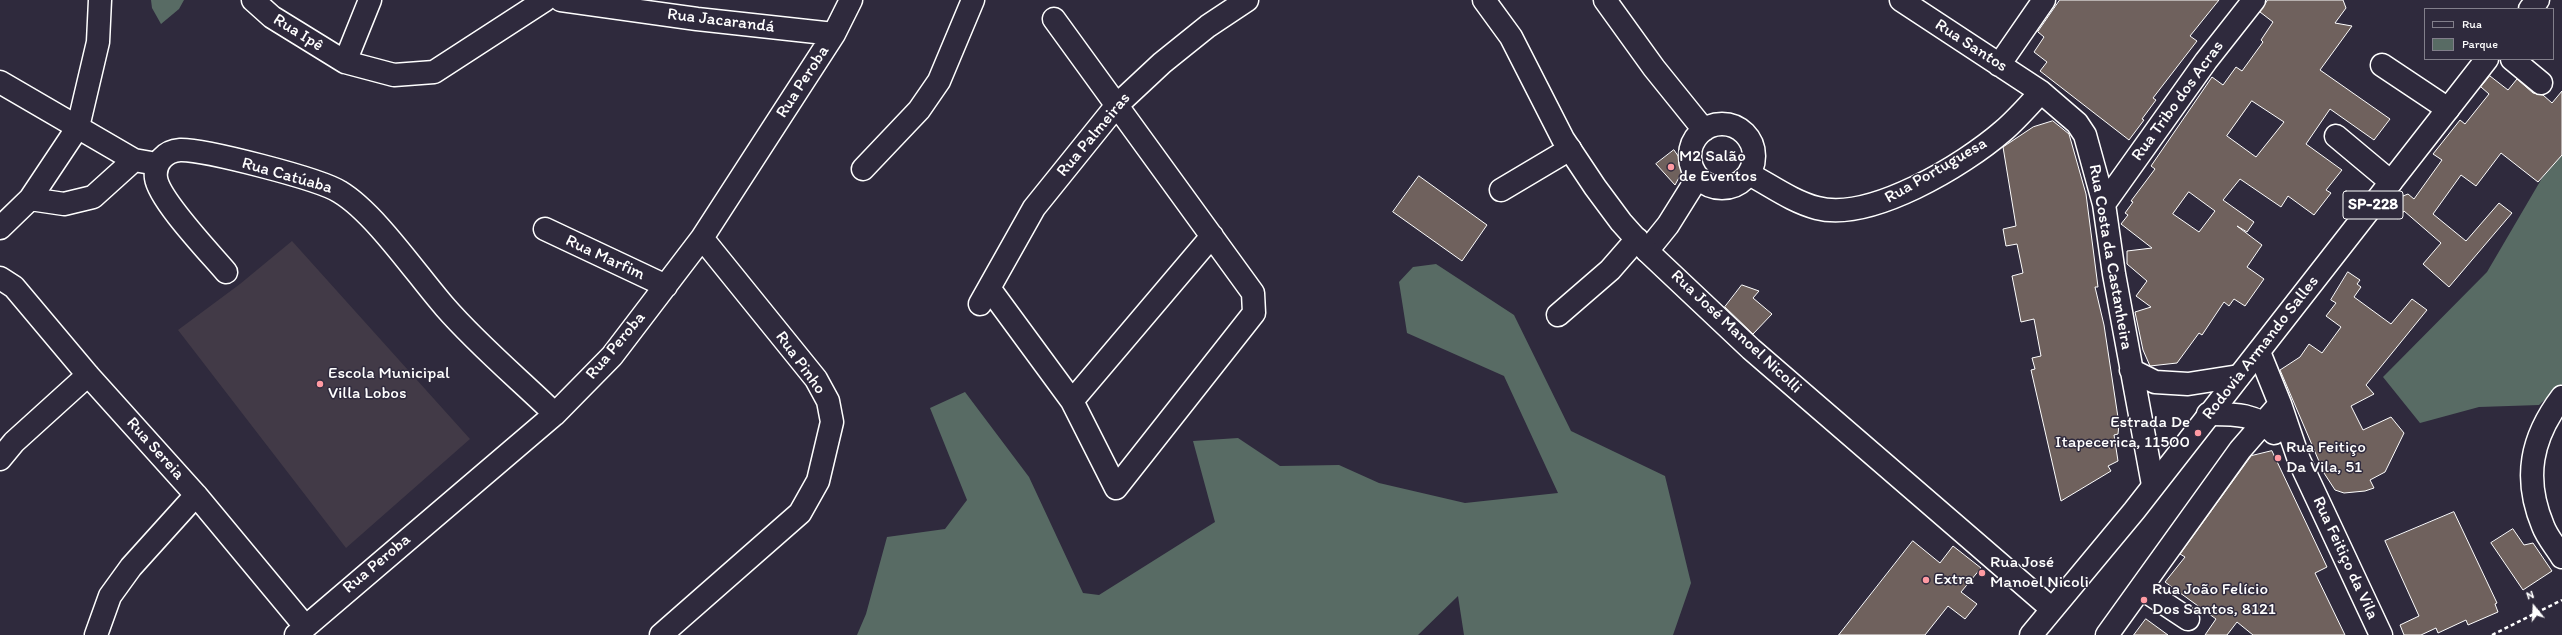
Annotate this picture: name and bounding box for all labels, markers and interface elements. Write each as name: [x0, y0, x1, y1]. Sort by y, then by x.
street label: Rua Jacarandá: [666, 4, 776, 38]
legend: [2424, 8, 2554, 60]
street label: Rua Ipê: [269, 10, 327, 56]
street label: Rua Santos: [1931, 15, 2011, 77]
text: Rua: [2462, 17, 2482, 31]
street label: Rua Tribo dos Acras: [2127, 37, 2229, 165]
text: Parque: [2462, 37, 2498, 51]
street label: Rua Peroba: [772, 42, 834, 122]
street label: Rua Palmeiras: [1053, 89, 1135, 181]
street label: Rua Portuguesa: [1881, 134, 1991, 208]
place label: M2 Salão de Eventos: [1679, 147, 1757, 187]
street label: Rua Catúaba: [239, 153, 335, 199]
marker: M2 Salão de Eventos: [1666, 162, 1676, 172]
street label: Rua Costa da Castanheira: [2084, 163, 2136, 351]
road number: SP-228: [2343, 191, 2403, 219]
street label: Rua Marfim: [562, 231, 648, 285]
street label: Rua José Manoel Nicolli: [1666, 266, 1806, 398]
street label: Rodovia Armando Salles: [2198, 272, 2324, 424]
street label: Rua Peroba: [582, 308, 650, 384]
street label: Rua Pinho: [770, 328, 830, 398]
place label: Escola Municipal Villa Lobos: [328, 364, 450, 404]
marker: Escola Municipal Villa Lobos: [315, 379, 325, 389]
street label: Rua Sereia: [121, 413, 189, 485]
place label: Estrada De Itapecerica, 11500: [2055, 413, 2190, 453]
marker: Estrada De Itapecerica, 11500: [2193, 428, 2203, 438]
place label: Rua Feitiço Da Vila, 51: [2286, 438, 2366, 478]
marker: Rua Feitiço Da Vila, 51: [2273, 453, 2283, 463]
street label: Rua Feitiço da Vila: [2308, 493, 2382, 623]
street label: Rua Peroba: [339, 530, 415, 598]
place label: Rua José Manoel Nicoli: [1990, 553, 2089, 593]
marker: Rua José Manoel Nicoli: [1977, 568, 1987, 578]
place label: Extra: [1934, 570, 1974, 590]
marker: Extra: [1921, 575, 1931, 585]
place label: Rua João Felício Dos Santos, 8121: [2152, 580, 2276, 620]
north arrow: [2514, 587, 2554, 627]
text: N: [2525, 588, 2536, 602]
marker: Rua João Felício Dos Santos, 8121: [2139, 595, 2149, 605]

